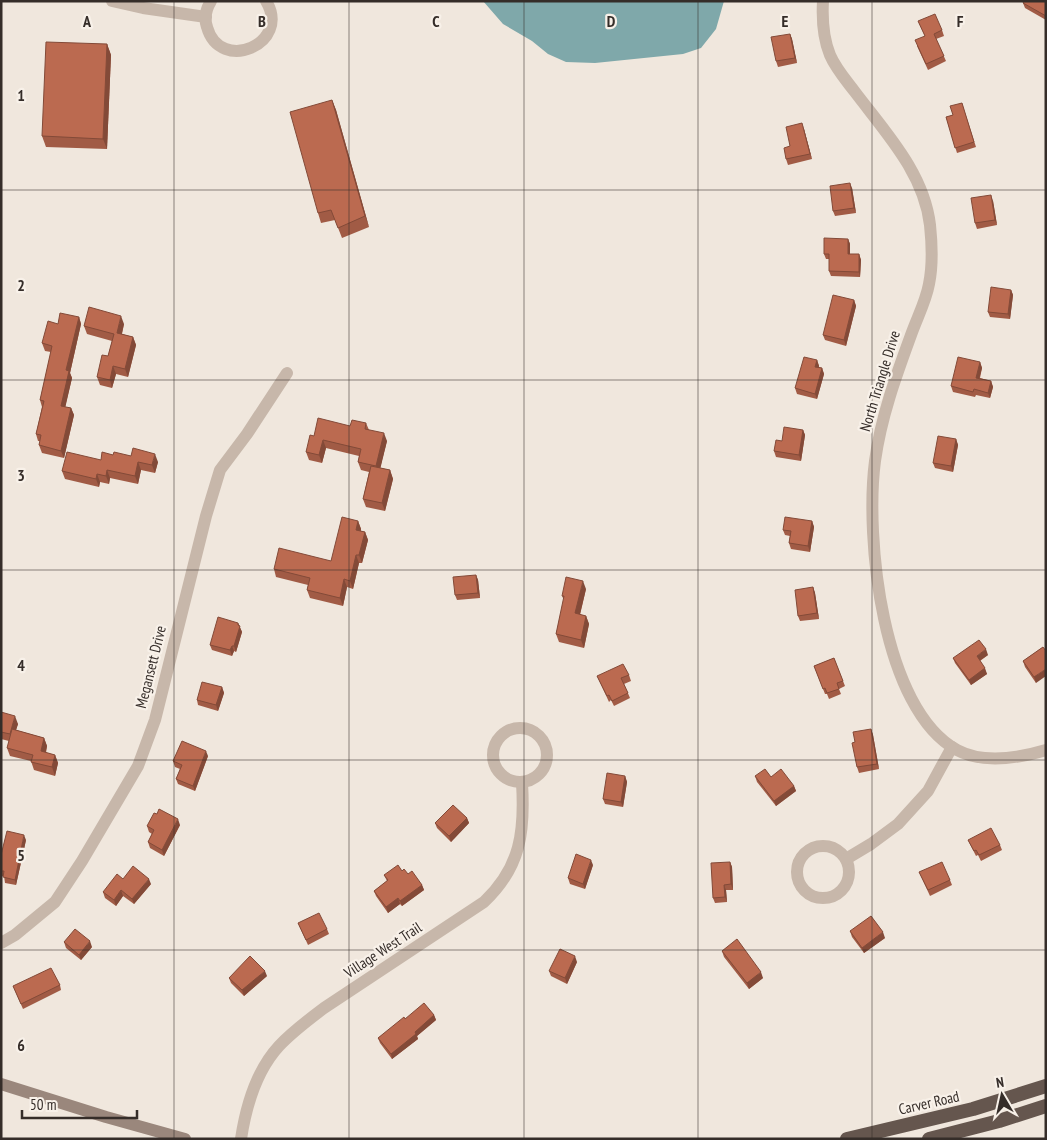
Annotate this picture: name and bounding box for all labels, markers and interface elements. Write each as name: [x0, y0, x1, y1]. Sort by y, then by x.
text: A: [82, 11, 92, 31]
text: B: [258, 11, 266, 31]
text: C: [432, 11, 440, 31]
text: D: [607, 11, 616, 31]
text: E: [782, 11, 789, 31]
text: F: [957, 11, 964, 31]
text: 1: [17, 85, 25, 105]
text: 2: [17, 275, 25, 295]
street label: North Triangle Drive: [855, 328, 904, 434]
text: 3: [17, 465, 25, 485]
street label: Megansett Drive: [131, 624, 170, 710]
text: 4: [17, 655, 25, 675]
text: 5: [17, 845, 25, 865]
street label: Village West Trail: [339, 917, 426, 982]
text: 6: [17, 1035, 25, 1055]
north arrow: [977, 1070, 1027, 1120]
text: N: [995, 1073, 1005, 1092]
street label: Carver Road: [897, 1086, 961, 1119]
scale bar: [22, 1088, 138, 1120]
text: 50 m: [30, 1095, 56, 1114]

